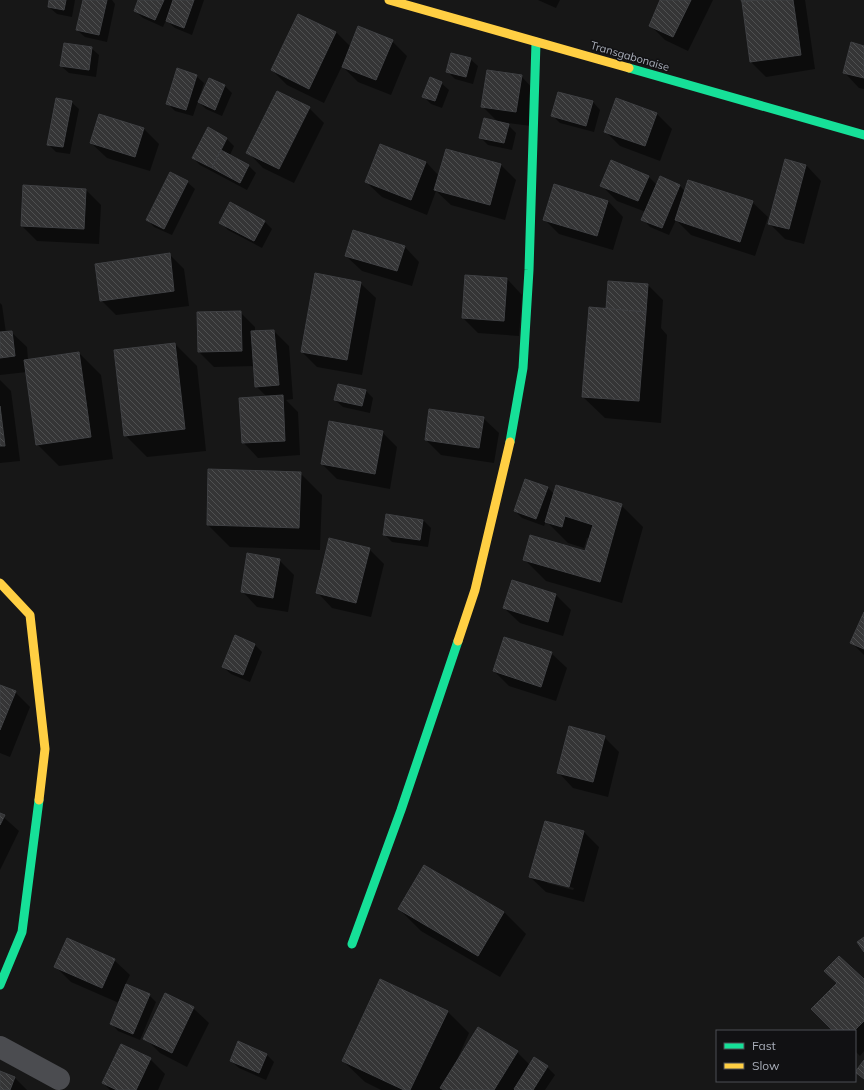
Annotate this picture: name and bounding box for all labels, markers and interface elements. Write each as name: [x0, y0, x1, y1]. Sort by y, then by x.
street label: Transgabonaise: [589, 38, 671, 74]
legend: [716, 1030, 856, 1082]
text: Fast: [752, 1038, 776, 1053]
text: Slow: [752, 1058, 780, 1073]

